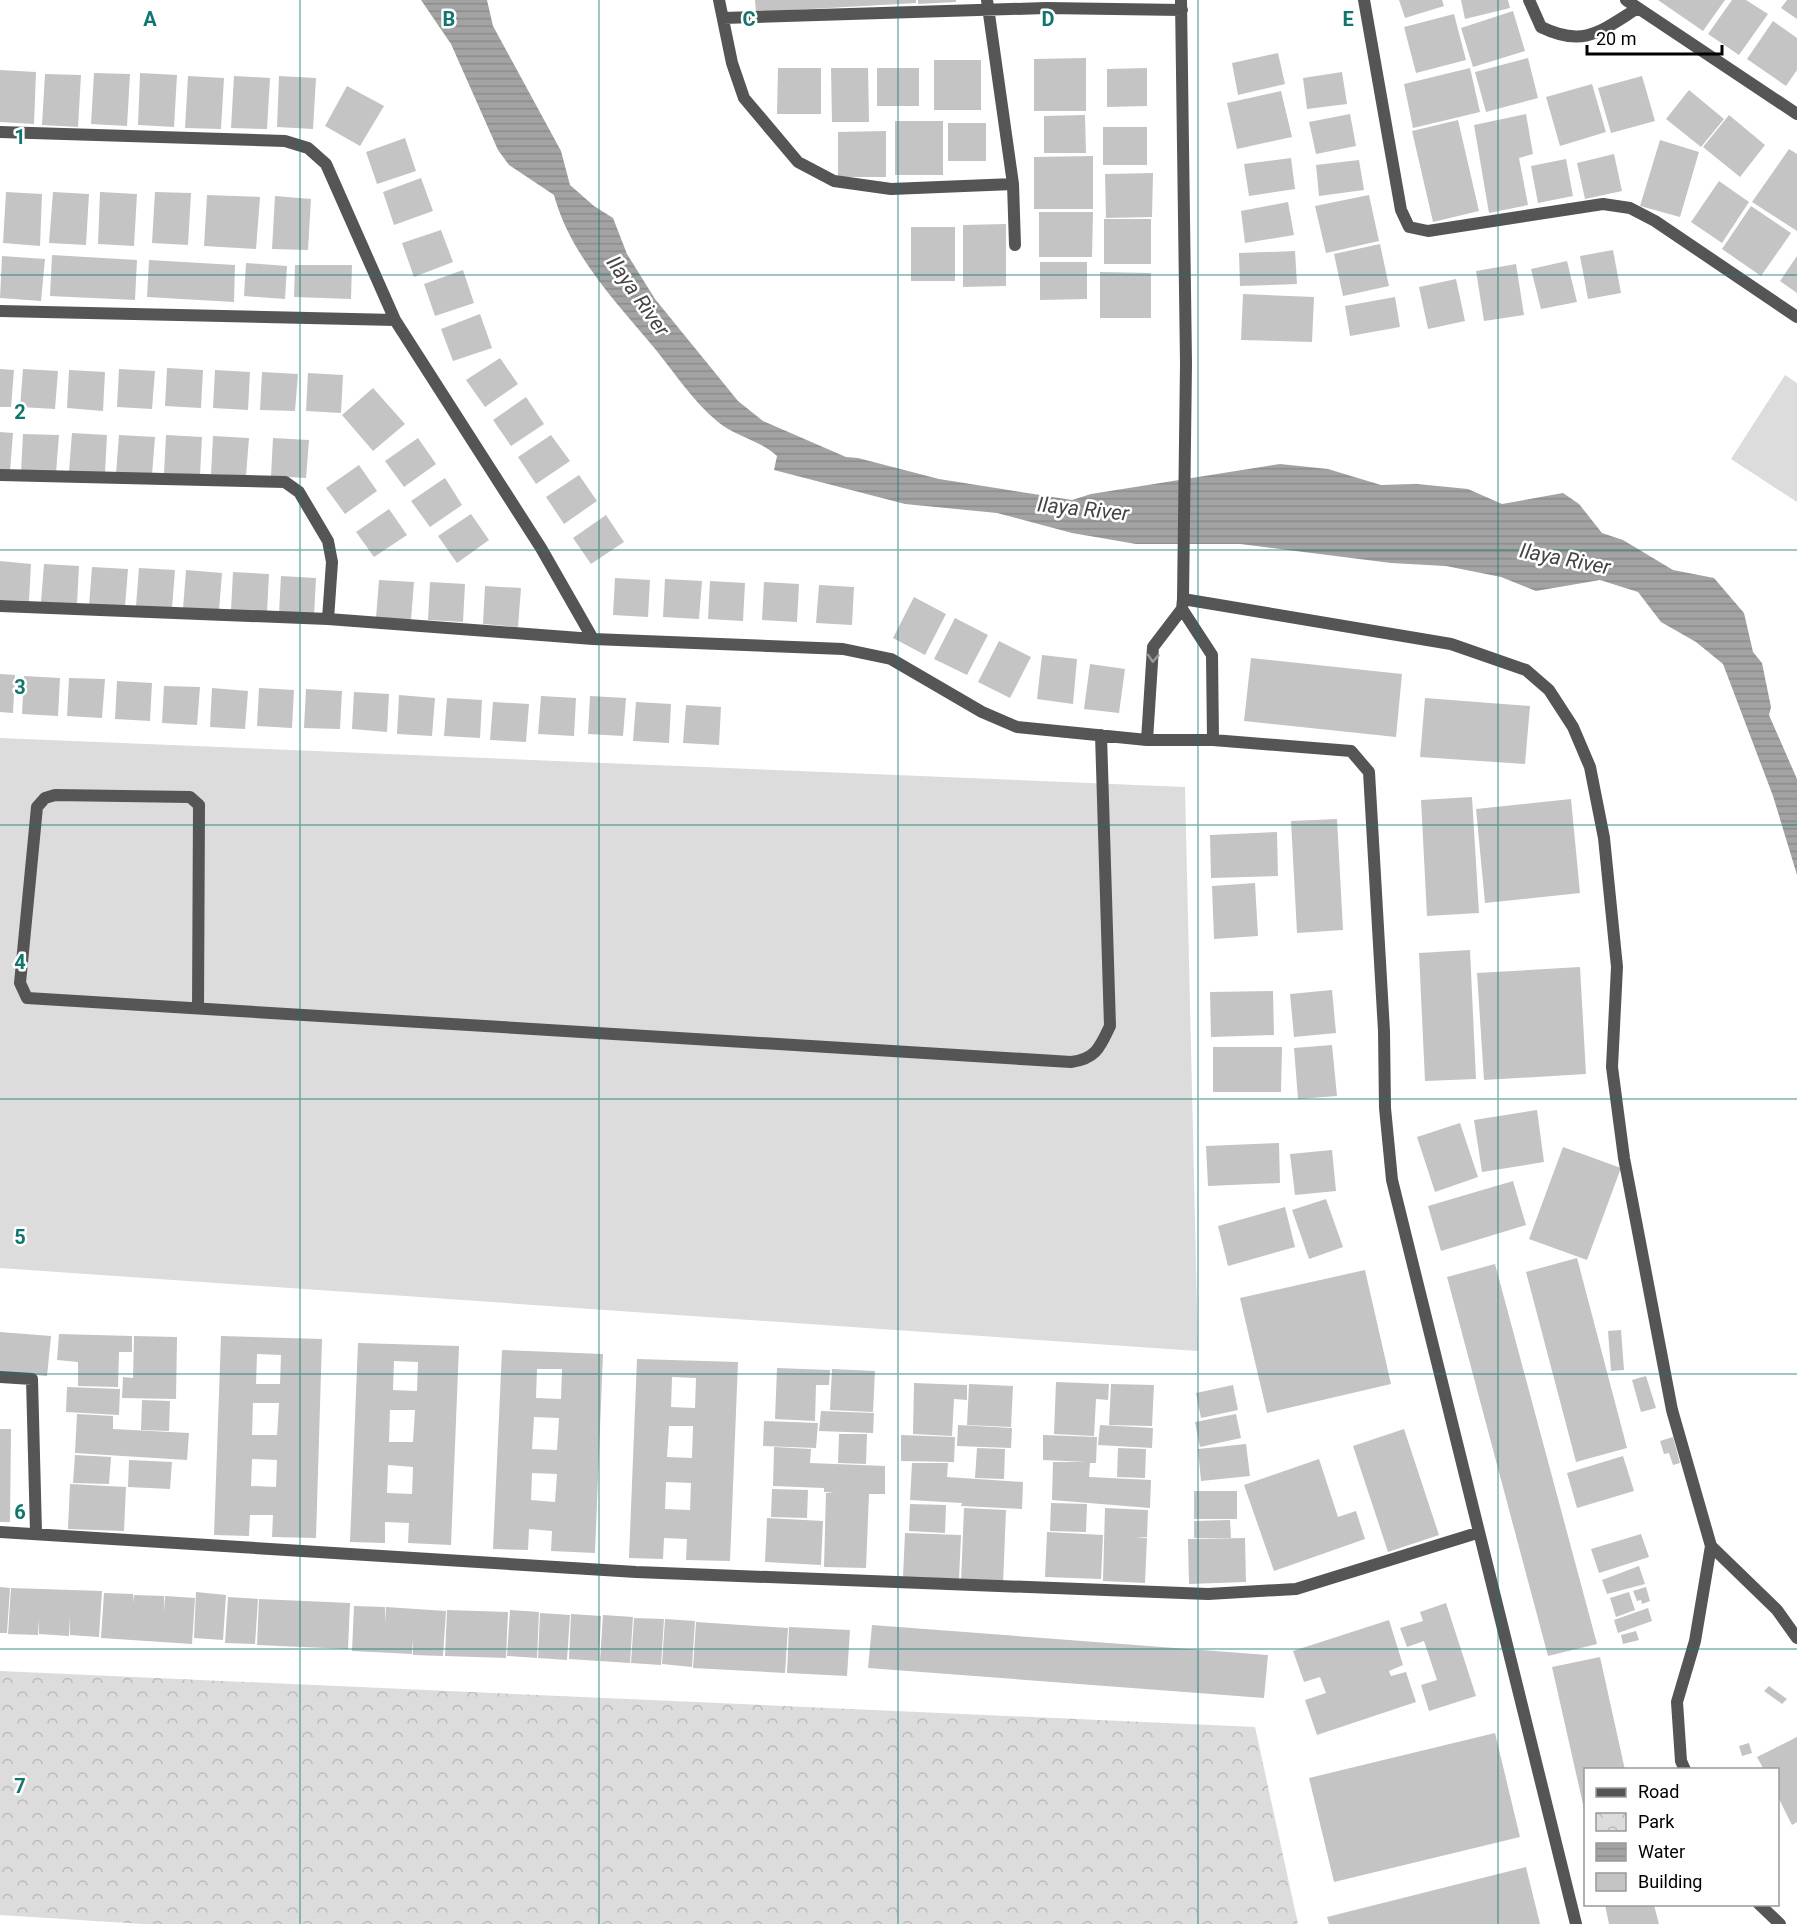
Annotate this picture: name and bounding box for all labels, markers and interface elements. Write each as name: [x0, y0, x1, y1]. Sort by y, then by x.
text: A: [143, 7, 157, 31]
text: B: [443, 7, 455, 31]
text: C: [742, 7, 756, 31]
text: D: [1042, 7, 1055, 31]
text: E: [1342, 7, 1354, 31]
scale bar: [1587, 18, 1722, 56]
text: 20 m: [1596, 28, 1636, 49]
text: 1: [14, 125, 26, 149]
water label: Ilaya River: [602, 251, 675, 341]
text: 2: [14, 400, 26, 424]
water label: Ilaya River: [1036, 492, 1131, 526]
water label: Ilaya River: [1518, 538, 1614, 580]
one-way arrow: [1147, 653, 1160, 662]
text: 3: [14, 675, 26, 699]
text: 4: [14, 950, 26, 974]
text: 5: [14, 1225, 26, 1249]
text: 6: [14, 1500, 26, 1524]
legend: [1584, 1768, 1779, 1906]
text: 7: [14, 1774, 26, 1798]
text: Road: [1638, 1781, 1679, 1802]
text: Park: [1638, 1811, 1675, 1832]
text: Water: [1638, 1841, 1685, 1862]
text: Building: [1638, 1871, 1702, 1892]

